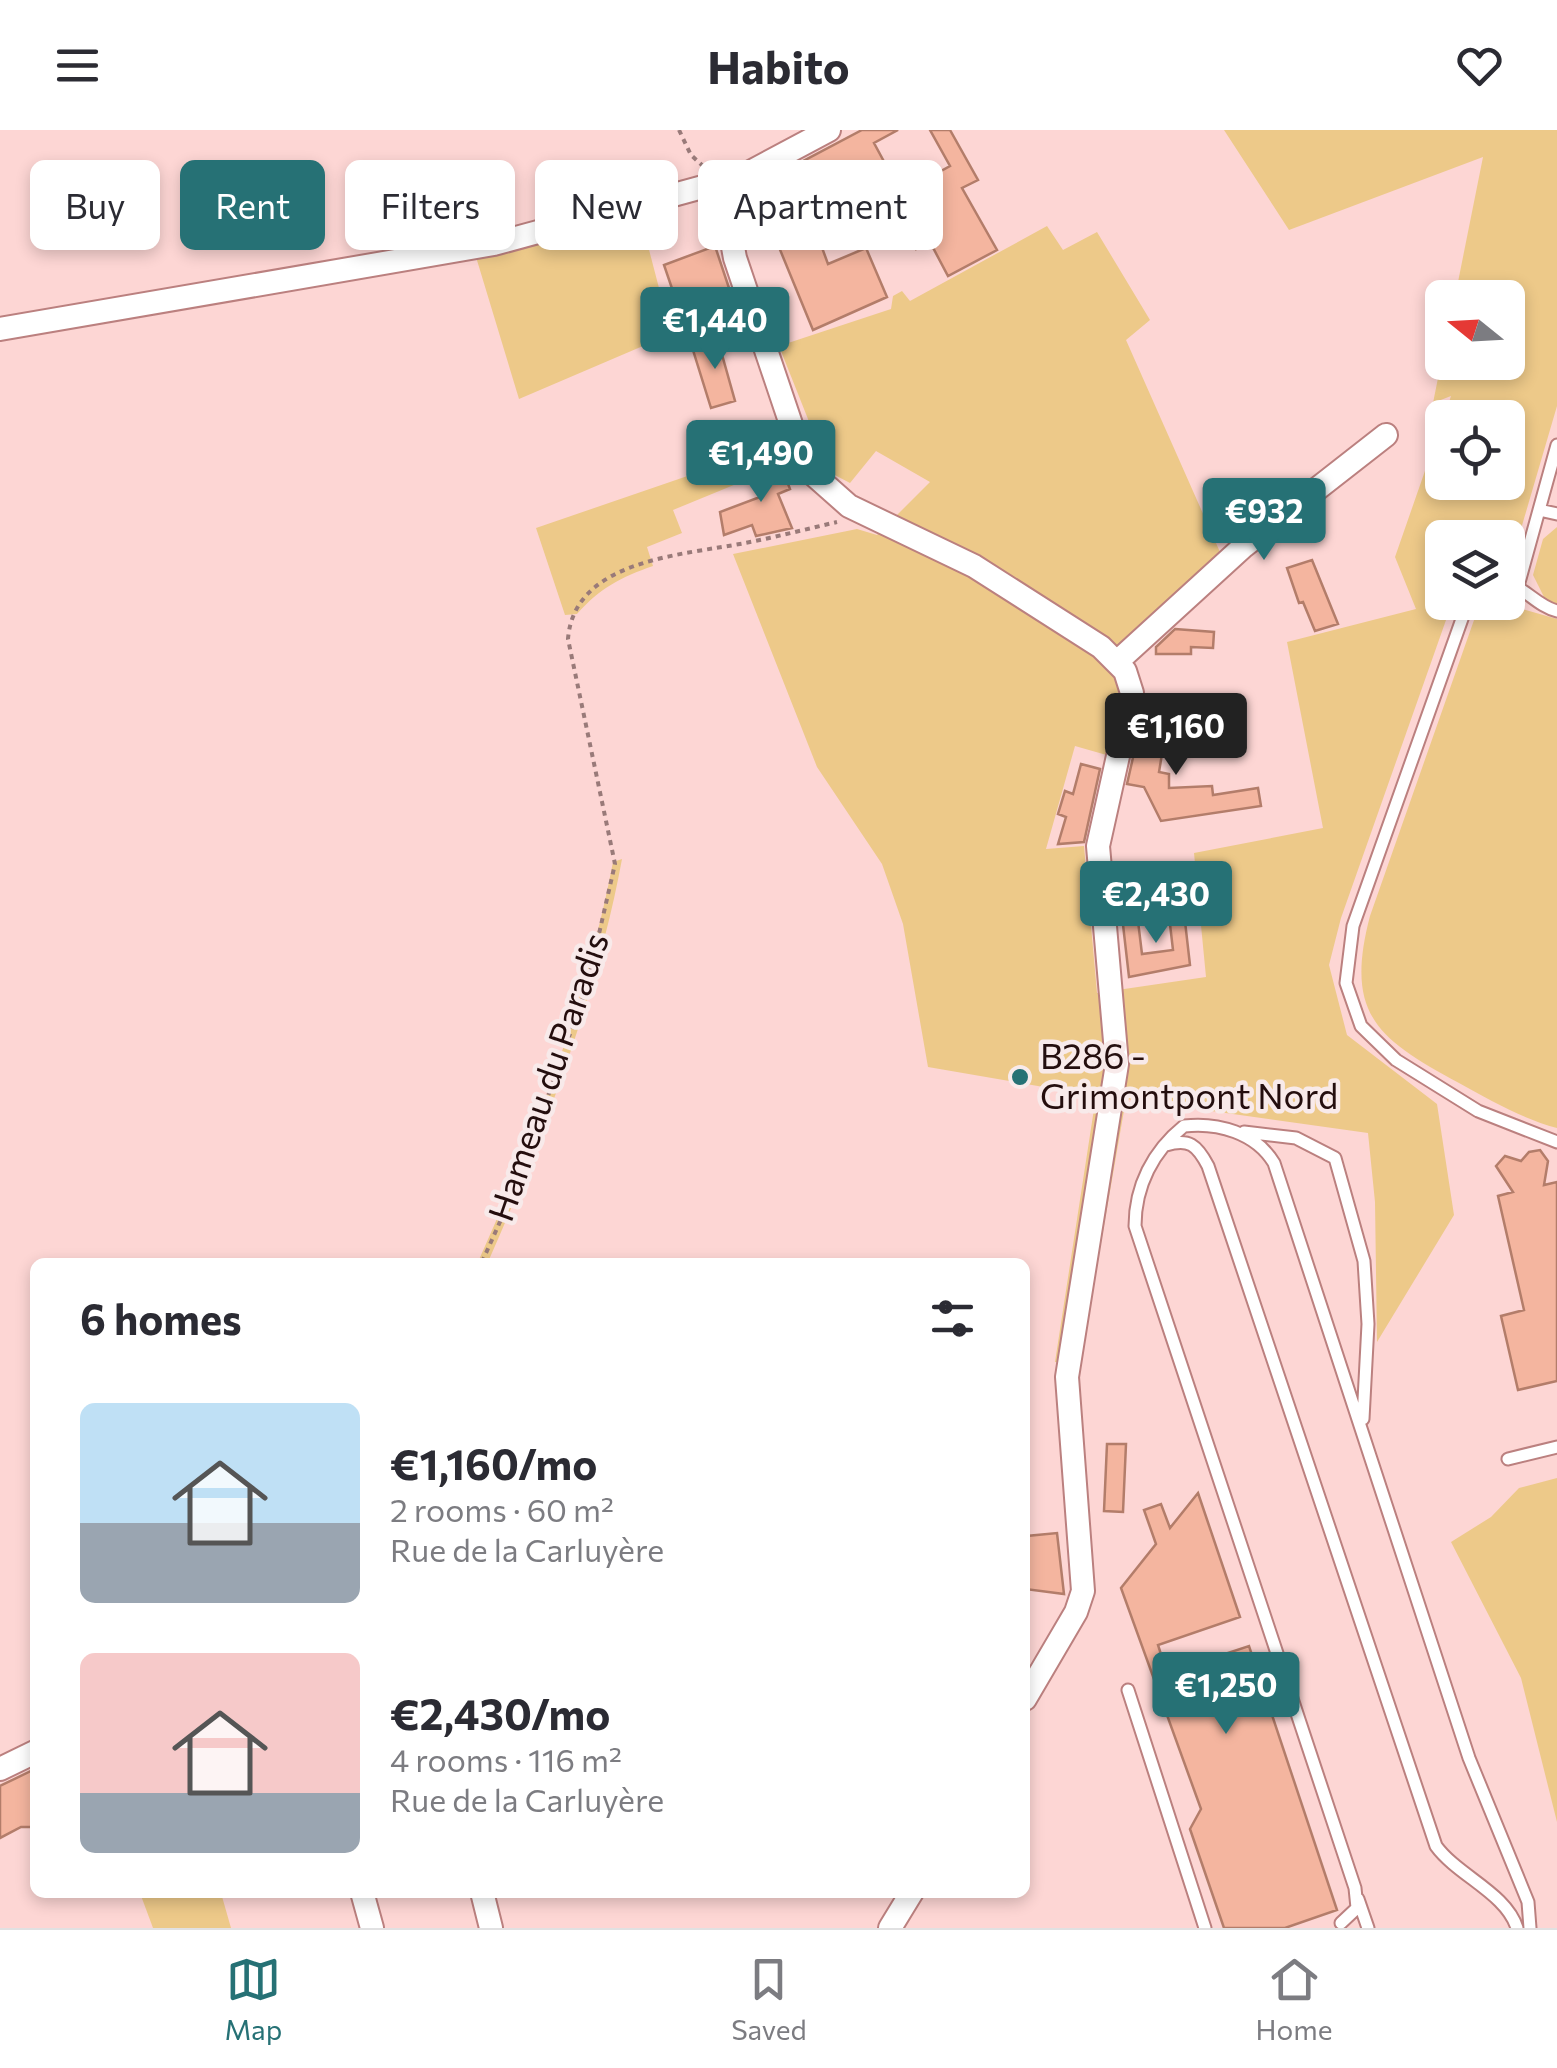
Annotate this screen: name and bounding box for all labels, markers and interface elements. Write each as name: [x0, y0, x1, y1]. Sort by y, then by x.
icon: menu: [50, 38, 105, 93]
text: Habito: [707, 38, 850, 93]
icon: heart: [1452, 38, 1507, 93]
chip: Buy: [30, 160, 160, 250]
chip: Rent: [180, 160, 325, 250]
chip: Filters: [345, 160, 515, 250]
chip: New: [535, 160, 678, 250]
chip: Apartment: [698, 160, 943, 250]
north arrow: [1425, 280, 1525, 380]
map controls: [1425, 280, 1525, 620]
pin: €1,440: [634, 287, 796, 372]
text: €1,440: [662, 299, 768, 339]
button: locate: [1425, 400, 1525, 500]
pin: €1,490: [680, 420, 842, 505]
text: €1,490: [708, 432, 814, 472]
pin: €932: [1205, 478, 1323, 563]
text: €932: [1225, 490, 1303, 530]
button: layers: [1425, 520, 1525, 620]
pin: €1,160: [1095, 693, 1257, 778]
text: €1,160: [1127, 705, 1225, 745]
pin: €2,430: [1075, 861, 1237, 946]
text: €2,430: [1102, 873, 1210, 913]
street label: Hameau du Paradis: [477, 926, 616, 1226]
place label: B286 - Grimontpont Nord: [1040, 1033, 1338, 1116]
marker: B286 - Grimontpont Nord: [1009, 1066, 1031, 1088]
icon: filters: [925, 1291, 980, 1346]
text: 6 homes: [80, 1292, 242, 1344]
text: €1,160/mo: [390, 1437, 597, 1489]
icon: home: [160, 1443, 280, 1563]
text: 2 rooms · 60 m²: [390, 1489, 614, 1529]
text: Rue de la Carluyère: [390, 1529, 664, 1569]
pin: €1,250: [1145, 1652, 1307, 1737]
text: €1,250: [1174, 1664, 1278, 1704]
text: €2,430/mo: [390, 1687, 610, 1739]
icon: home: [160, 1693, 280, 1813]
text: 4 rooms · 116 m²: [390, 1739, 622, 1779]
text: Rue de la Carluyère: [390, 1779, 664, 1819]
tab: Map: [224, 1952, 282, 2046]
tab: Saved: [731, 1952, 807, 2046]
tab: Home: [1256, 1952, 1333, 2046]

